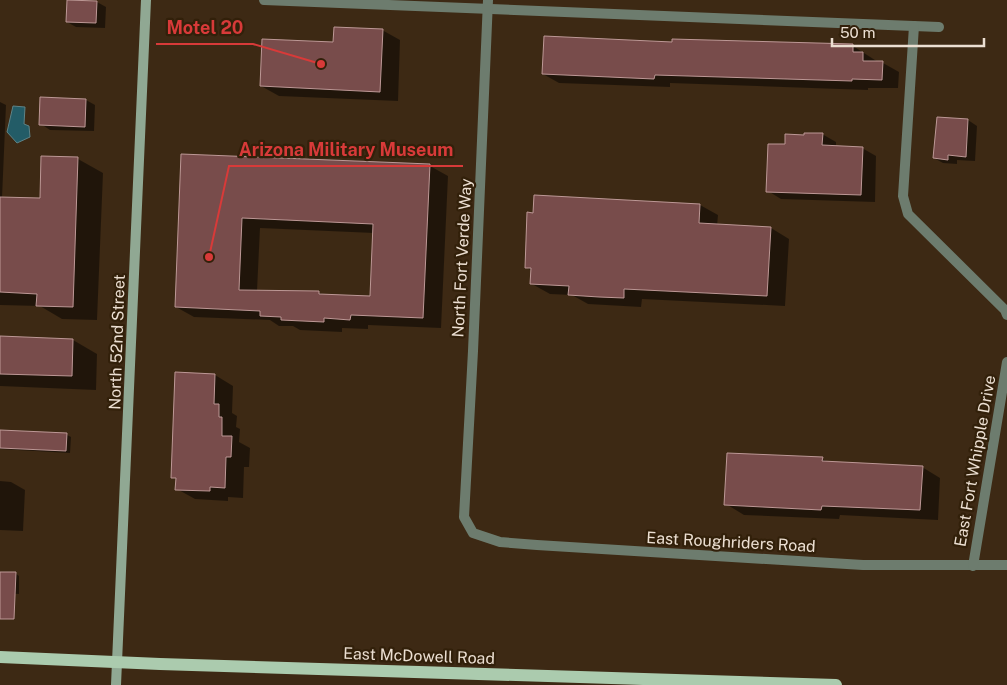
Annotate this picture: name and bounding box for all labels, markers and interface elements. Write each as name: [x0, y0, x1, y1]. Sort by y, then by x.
callout: Motel 20: [156, 11, 253, 44]
scale bar: [832, 15, 984, 47]
text: Motel 20: [167, 17, 243, 38]
text: 50 m: [840, 24, 875, 41]
callout: Arizona Military Museum: [229, 133, 463, 166]
text: Arizona Military Museum: [239, 139, 453, 160]
street label: North Fort Verde Way: [448, 177, 476, 338]
street label: North 52nd Street: [105, 274, 129, 410]
street label: East Fort Whipple Drive: [951, 374, 999, 548]
street label: East Roughriders Road: [646, 528, 816, 556]
street label: East McDowell Road: [343, 644, 495, 668]

